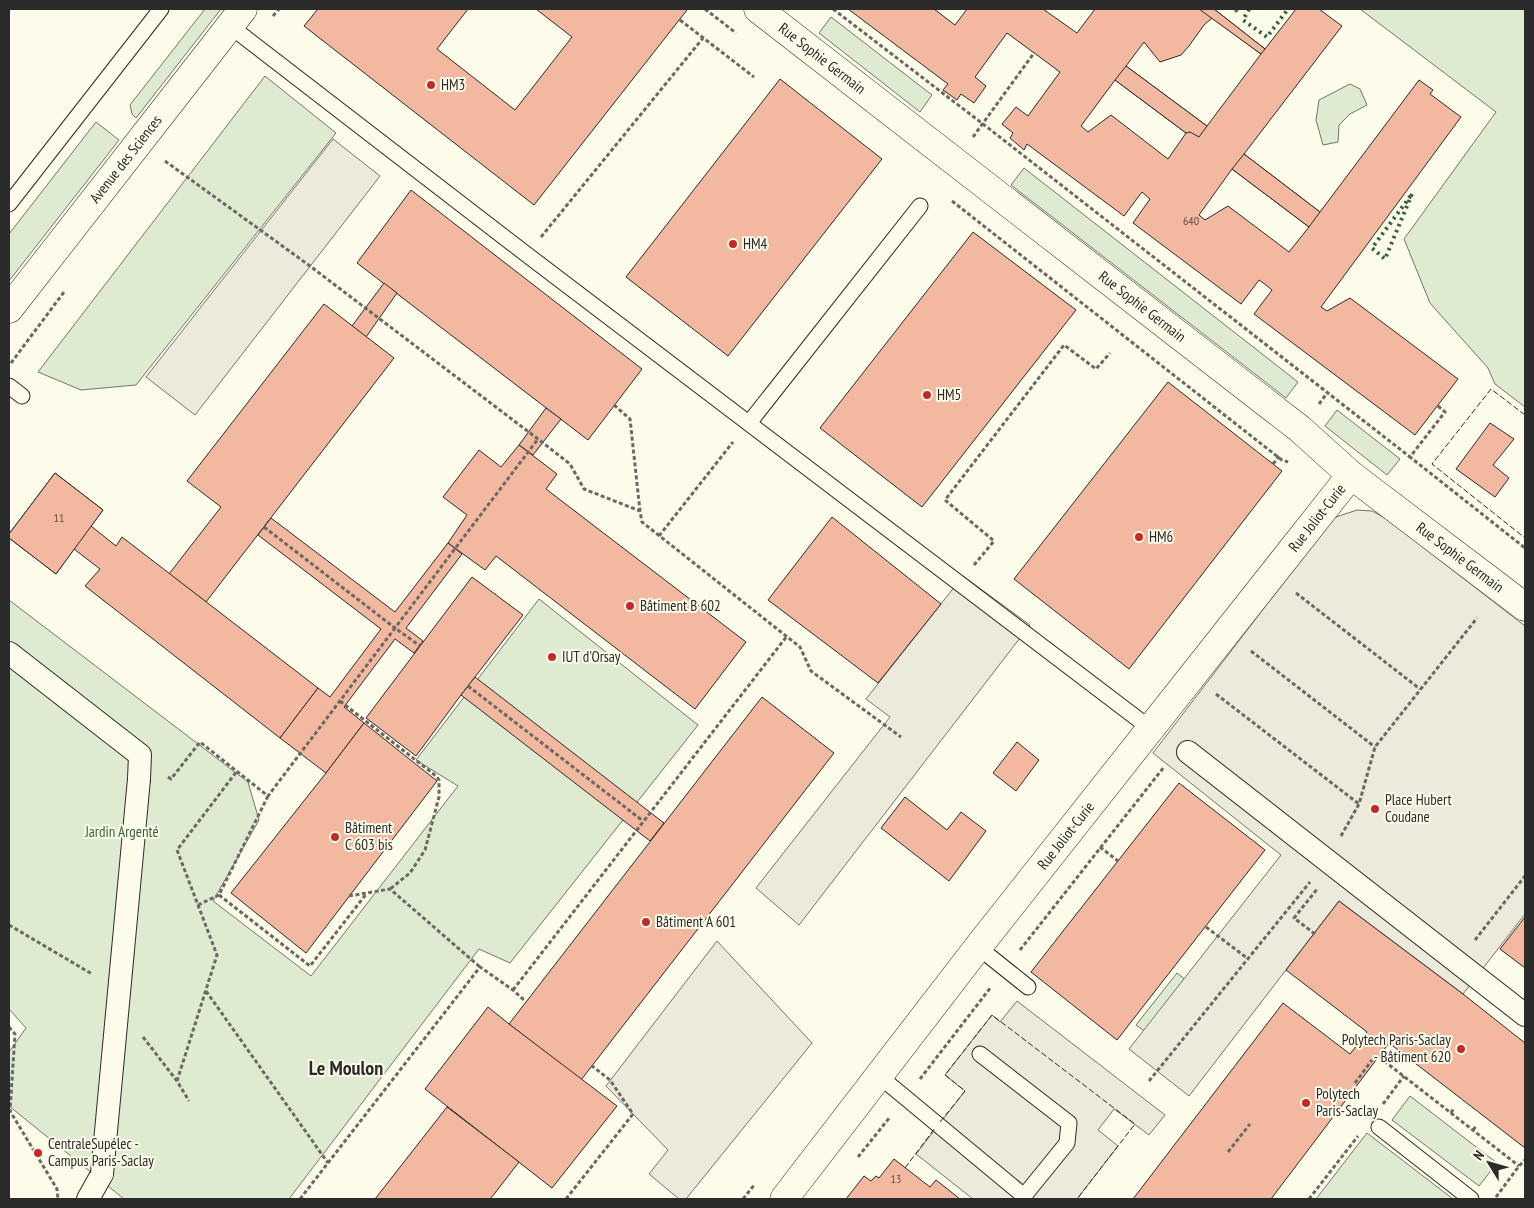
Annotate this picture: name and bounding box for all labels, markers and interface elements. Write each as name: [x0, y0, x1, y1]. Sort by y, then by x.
street label: Rue Sophie Germain: [775, 18, 870, 98]
place label: HM3: [441, 75, 465, 94]
marker: HM3: [425, 79, 437, 91]
street label: Avenue des Sciences: [85, 111, 166, 207]
house number: 640: [1183, 213, 1199, 228]
place label: HM4: [743, 234, 768, 253]
marker: HM4: [727, 238, 739, 250]
street label: Rue Sophie Germain: [1095, 267, 1190, 346]
place label: HM5: [937, 385, 961, 404]
marker: HM5: [921, 389, 933, 401]
street label: Rue Joliot-Curie: [1284, 480, 1349, 555]
house number: 11: [54, 510, 64, 525]
street label: Rue Sophie Germain: [1413, 518, 1508, 597]
place label: HM6: [1149, 527, 1174, 546]
marker: HM6: [1133, 531, 1145, 543]
place label: Bâtiment B 602: [640, 596, 721, 615]
marker: Bâtiment B 602: [624, 600, 636, 612]
place label: IUT d'Orsay: [562, 647, 621, 666]
marker: IUT d'Orsay: [546, 651, 558, 663]
place label: Place Hubert Coudane: [1385, 790, 1452, 826]
street label: Rue Joliot-Curie: [1033, 797, 1098, 873]
marker: Place Hubert Coudane: [1369, 803, 1381, 815]
place label: Bâtiment C 603 bis: [345, 818, 393, 854]
park label: Jardin Argenté: [84, 822, 159, 841]
marker: Bâtiment C 603 bis: [329, 831, 341, 843]
place label: Bâtiment A 601: [656, 912, 736, 931]
marker: Bâtiment A 601: [640, 916, 652, 928]
place label: Polytech Paris-Saclay - Bâtiment 620: [1342, 1030, 1451, 1066]
marker: Polytech Paris-Saclay - Bâtiment 620: [1455, 1043, 1467, 1055]
district label: Le Moulon: [309, 1055, 383, 1081]
place label: Polytech Paris-Saclay: [1316, 1084, 1378, 1120]
marker: Polytech Paris-Saclay: [1300, 1097, 1312, 1109]
place label: CentraleSupélec - Campus Paris-Saclay: [48, 1134, 154, 1170]
north arrow: [1464, 1138, 1514, 1188]
marker: CentraleSupélec - Campus Paris-Saclay: [32, 1147, 44, 1159]
text: N: [1469, 1147, 1488, 1164]
house number: 13: [891, 1171, 901, 1186]

